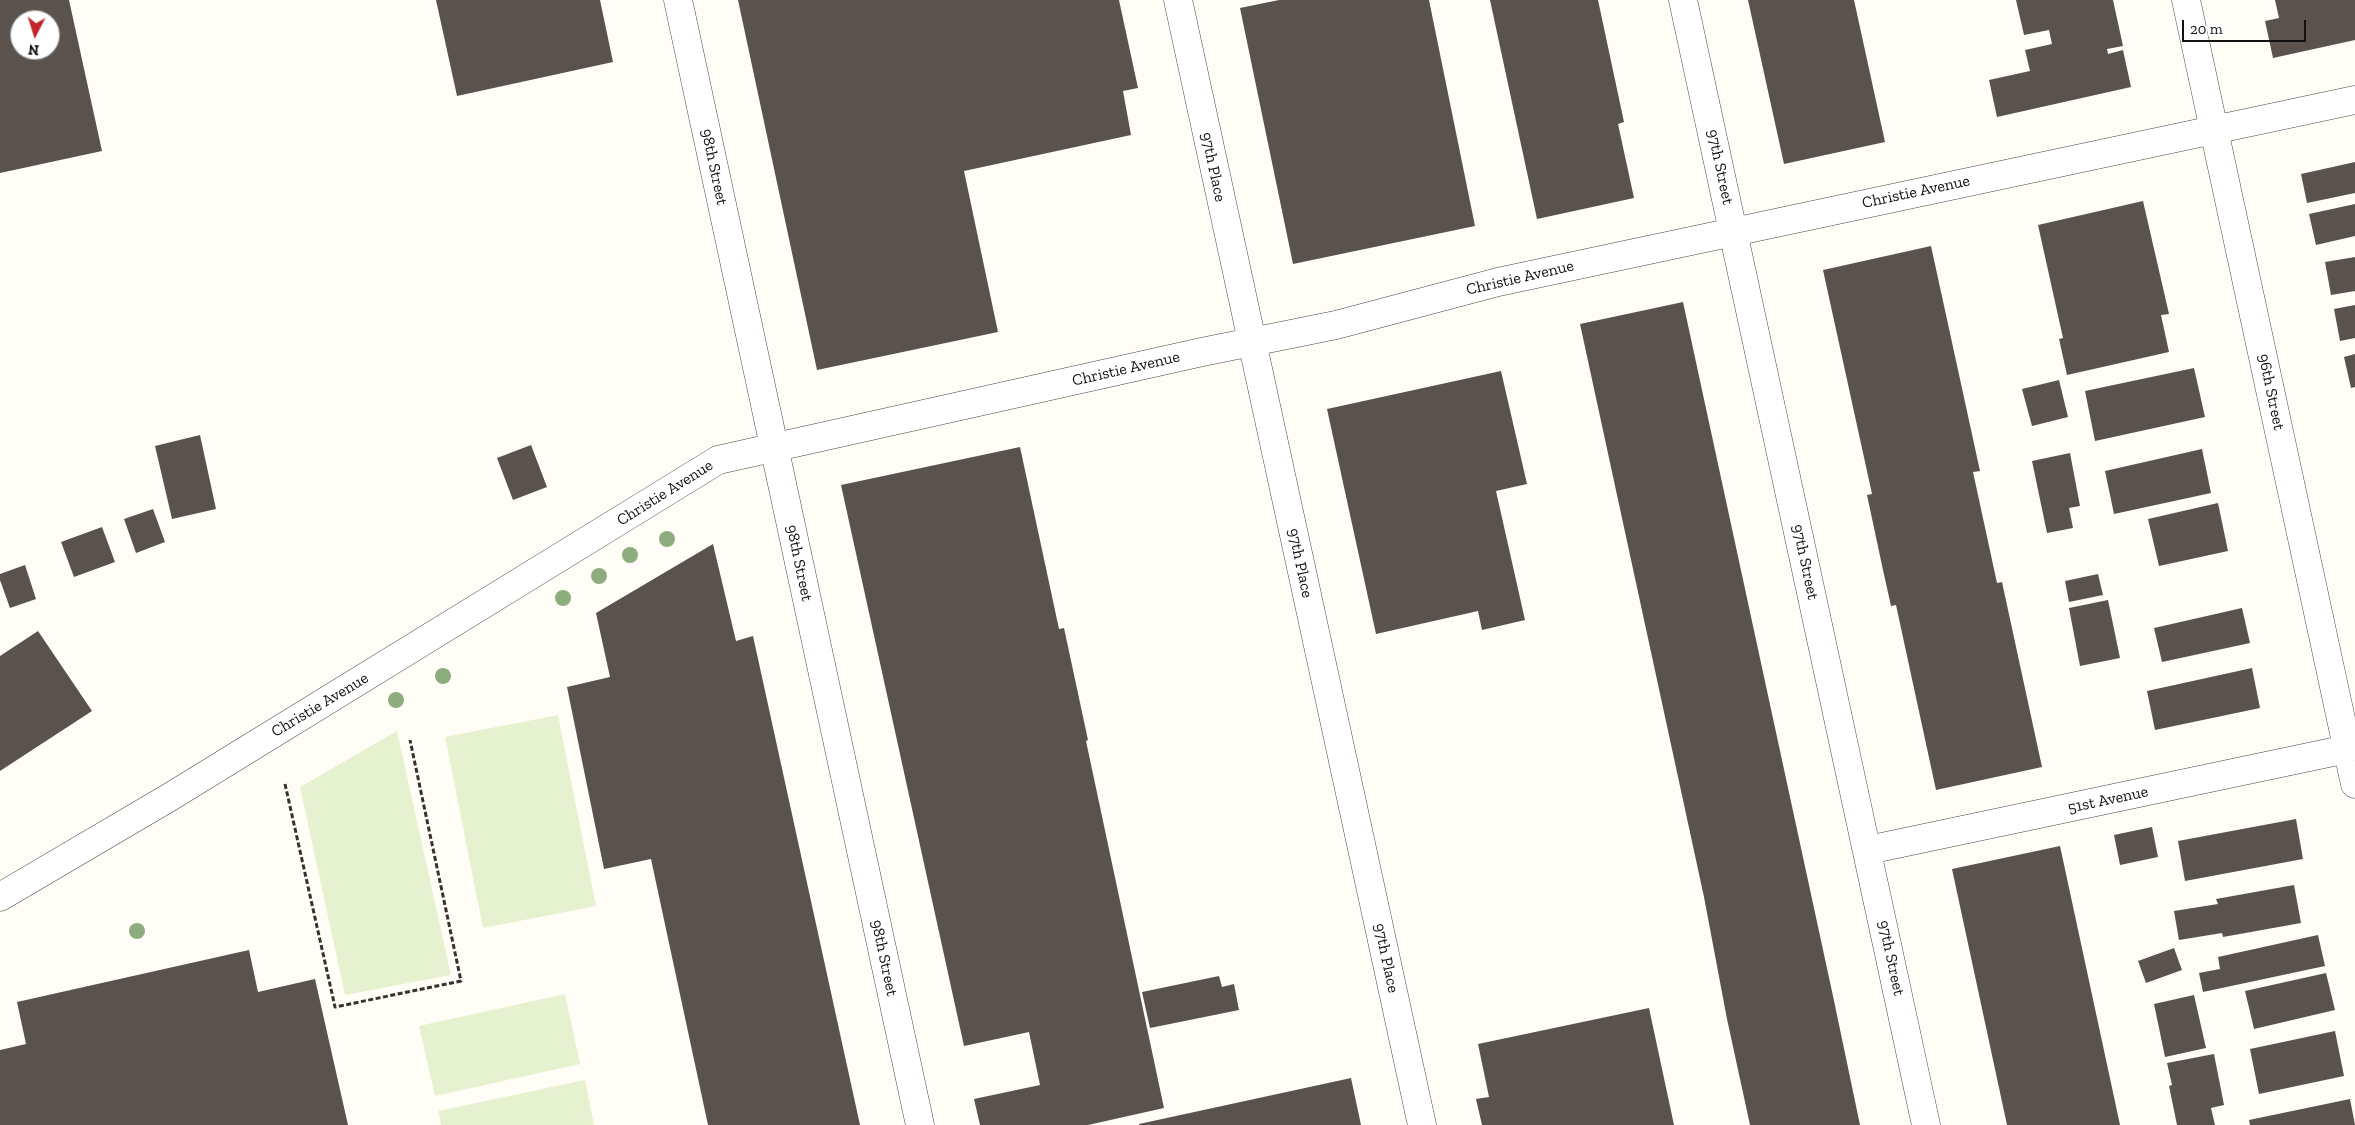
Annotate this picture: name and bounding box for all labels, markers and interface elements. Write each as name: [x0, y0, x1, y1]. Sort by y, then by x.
north arrow: [10, 10, 60, 60]
scale bar: [2185, 10, 2309, 42]
text: 20 m: [2190, 20, 2223, 38]
text: N: [28, 41, 40, 58]
street label: 98th Street: [697, 127, 731, 207]
street label: 97th Street: [1703, 127, 1737, 207]
street label: 97th Place: [1196, 130, 1230, 204]
street label: Christie Avenue: [1860, 171, 1972, 213]
street label: Christie Avenue: [1464, 256, 1576, 300]
street label: Christie Avenue: [1070, 347, 1182, 391]
street label: 96th Street: [2254, 352, 2288, 432]
street label: Christie Avenue: [613, 456, 717, 530]
street label: 97th Street: [1788, 522, 1822, 602]
street label: 98th Street: [782, 523, 816, 603]
street label: 97th Place: [1283, 526, 1317, 600]
street label: Christie Avenue: [268, 669, 372, 741]
street label: 51st Avenue: [2066, 782, 2150, 818]
street label: 98th Street: [867, 918, 901, 998]
street label: 97th Street: [1874, 918, 1908, 998]
street label: 97th Place: [1369, 921, 1403, 995]

